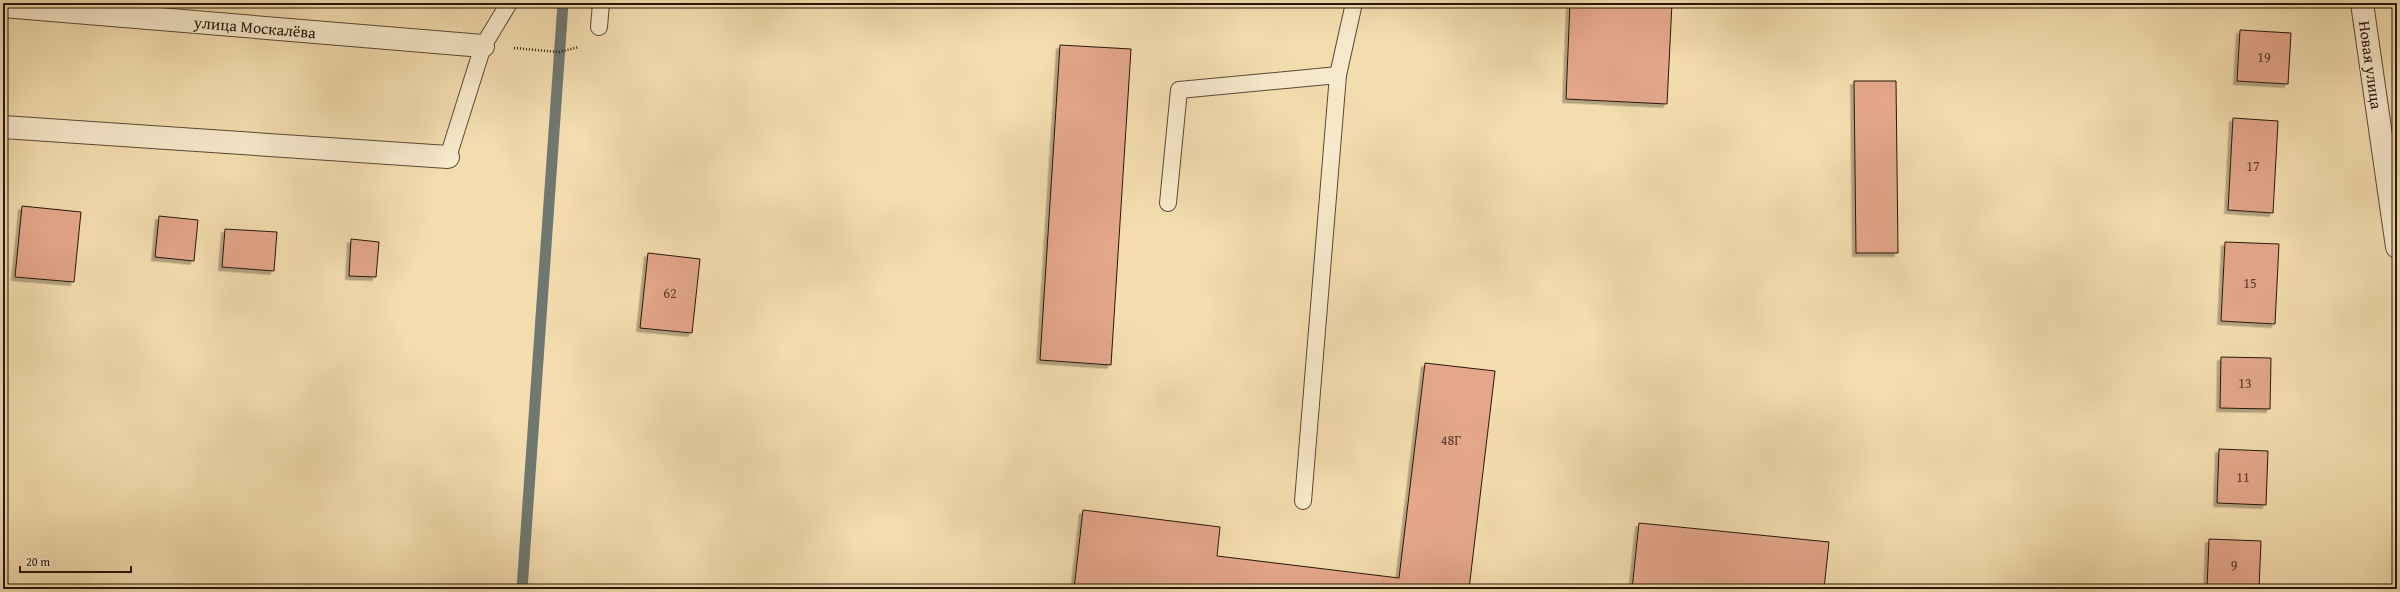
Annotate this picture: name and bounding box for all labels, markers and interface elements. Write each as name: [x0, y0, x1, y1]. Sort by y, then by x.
street label: улица Москалёва: [192, 10, 317, 44]
street label: Новая улица: [2353, 19, 2389, 111]
house number: 19: [2257, 47, 2271, 67]
house number: 17: [2246, 156, 2260, 176]
house number: 15: [2243, 273, 2257, 293]
house number: 62: [663, 283, 677, 303]
house number: 13: [2238, 373, 2252, 393]
house number: 48Г: [1441, 430, 1461, 450]
house number: 11: [2236, 467, 2250, 487]
scale bar: [20, 548, 131, 574]
text: 20 m: [26, 553, 50, 570]
house number: 9: [2231, 555, 2238, 575]

